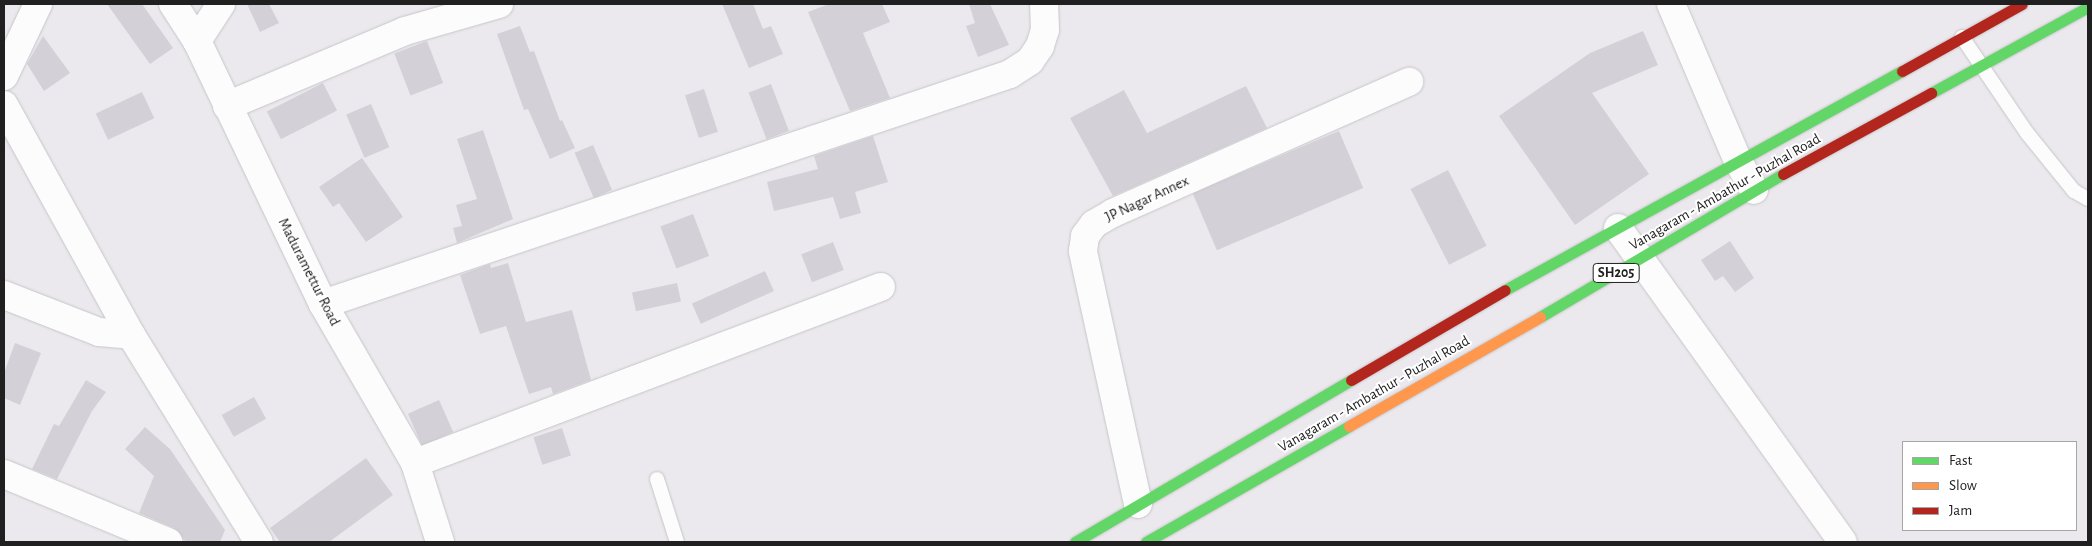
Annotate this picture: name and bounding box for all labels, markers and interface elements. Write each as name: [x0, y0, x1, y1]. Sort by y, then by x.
street label: Vanagaram - Ambathur - Puzhal Road: [1626, 130, 1824, 254]
street label: JP Nagar Annex: [1102, 172, 1192, 226]
street label: Maduramettur Road: [274, 215, 344, 329]
road number: SH205: [1592, 262, 1640, 284]
street label: Vanagaram - Ambathur - Puzhal Road: [1275, 332, 1473, 456]
legend: [1902, 441, 2077, 531]
text: Fast: [1949, 453, 1972, 468]
text: Slow: [1949, 478, 1977, 493]
text: Jam: [1949, 503, 1972, 518]

